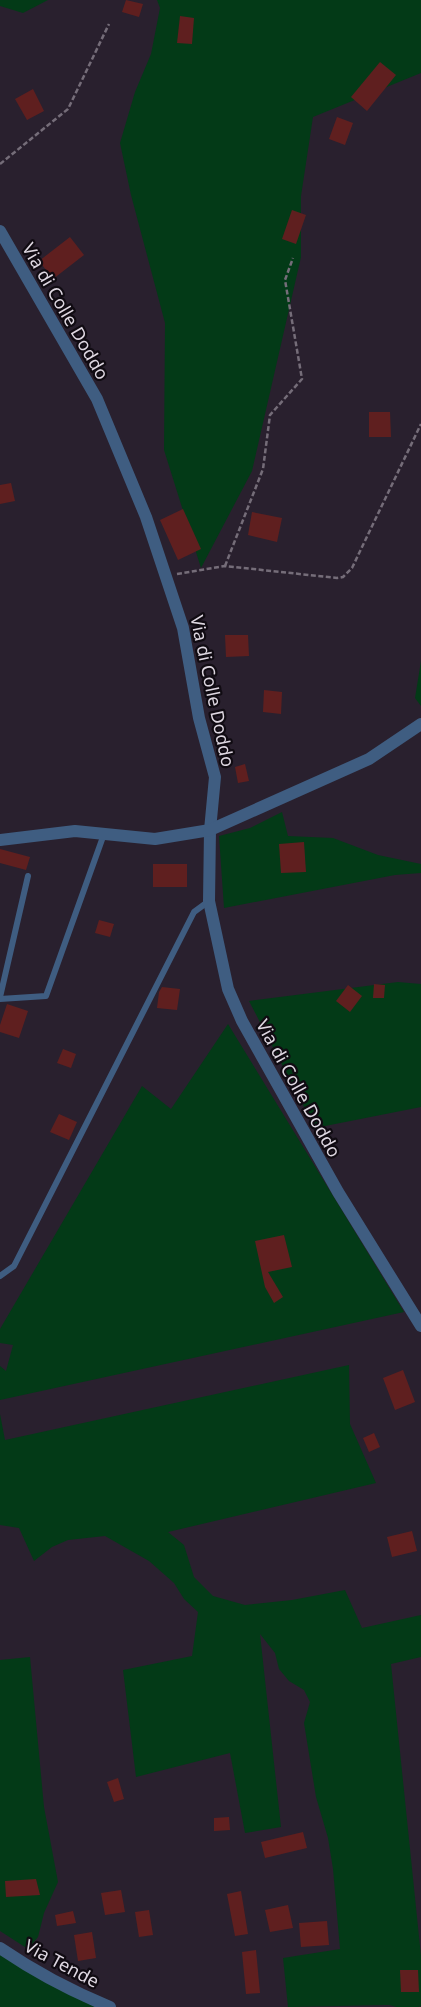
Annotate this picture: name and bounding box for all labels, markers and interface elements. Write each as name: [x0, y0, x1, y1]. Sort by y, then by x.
street label: Via di Colle Doddo: [17, 238, 115, 384]
street label: Via di Colle Doddo: [185, 613, 241, 769]
street label: Via di Colle Doddo: [251, 1015, 347, 1161]
street label: Via Tende: [20, 1933, 104, 1993]

